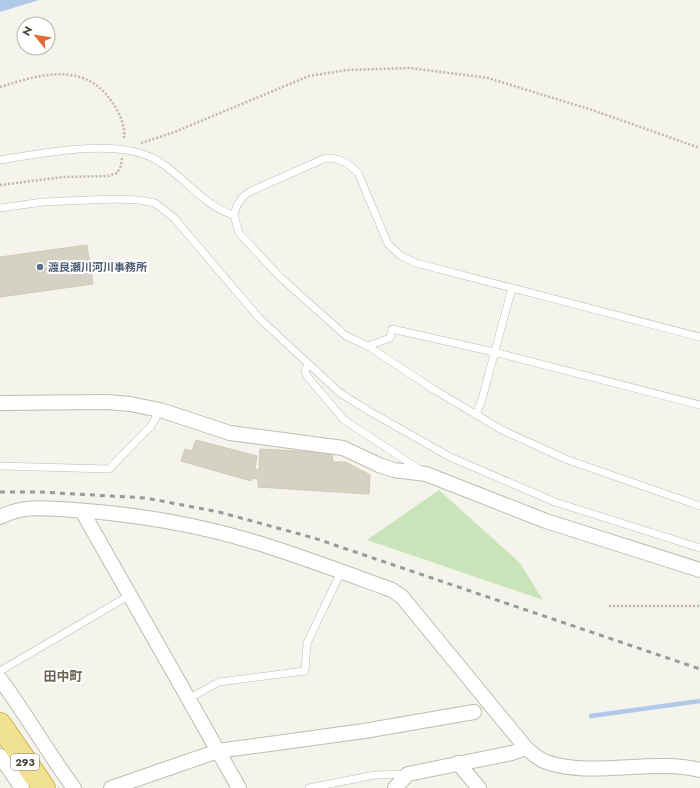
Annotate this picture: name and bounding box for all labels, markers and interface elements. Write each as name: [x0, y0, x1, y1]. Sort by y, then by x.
north arrow: [16, 16, 56, 56]
text: N: [18, 23, 36, 39]
place label: 渡良瀬川河川事務所: [48, 259, 147, 275]
marker: 渡良瀬川河川事務所: [35, 262, 45, 272]
district label: 田中町: [43, 667, 83, 686]
road number: 293: [11, 754, 39, 770]

